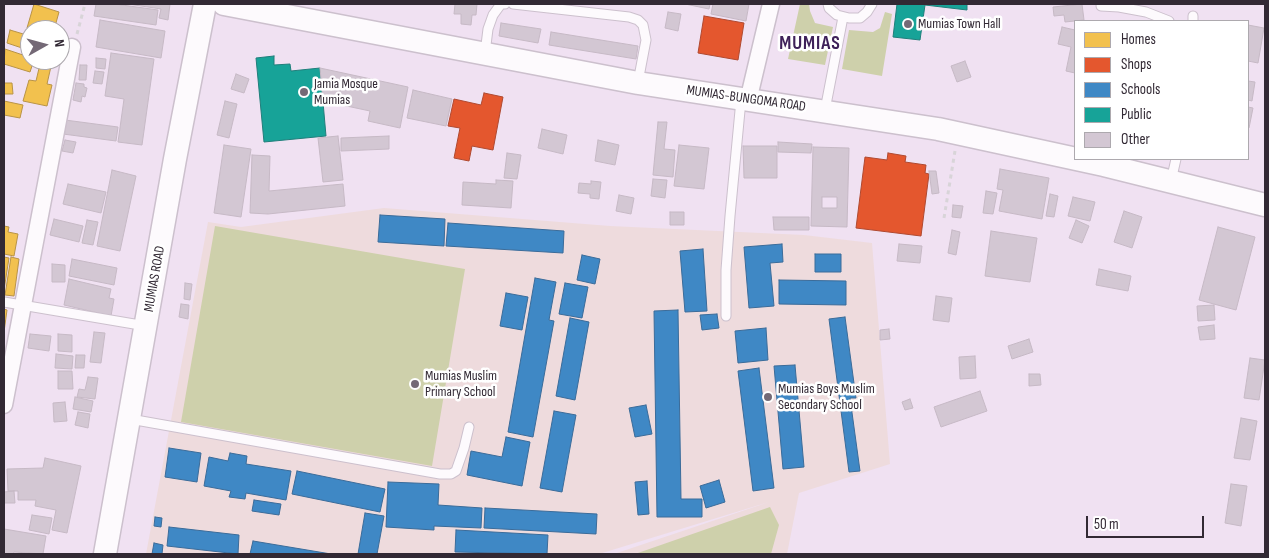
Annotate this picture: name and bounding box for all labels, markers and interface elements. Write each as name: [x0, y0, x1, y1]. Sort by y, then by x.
place label: Mumias Town Hall: [918, 16, 1001, 32]
marker: Mumias Town Hall: [902, 18, 914, 30]
north arrow: [20, 20, 70, 70]
legend: [1074, 20, 1249, 160]
text: Homes: [1121, 30, 1156, 49]
district label: MUMIAS: [778, 33, 842, 55]
text: N: [50, 38, 68, 48]
text: Shops: [1121, 55, 1152, 74]
place label: Jamia Mosque Mumias: [314, 76, 378, 108]
text: Schools: [1121, 80, 1160, 99]
street label: MUMIAS-BUNGOMA ROAD: [685, 82, 807, 116]
marker: Jamia Mosque Mumias: [298, 86, 310, 98]
text: Public: [1121, 105, 1152, 124]
text: Other: [1121, 130, 1150, 149]
street label: MUMIAS ROAD: [141, 245, 169, 313]
place label: Mumias Muslim Primary School: [425, 368, 497, 401]
marker: Mumias Muslim Primary School: [409, 378, 421, 390]
place label: Mumias Boys Muslim Secondary School: [778, 381, 875, 414]
marker: Mumias Boys Muslim Secondary School: [762, 391, 774, 403]
scale bar: [1089, 506, 1206, 538]
text: 50 m: [1094, 515, 1119, 534]

